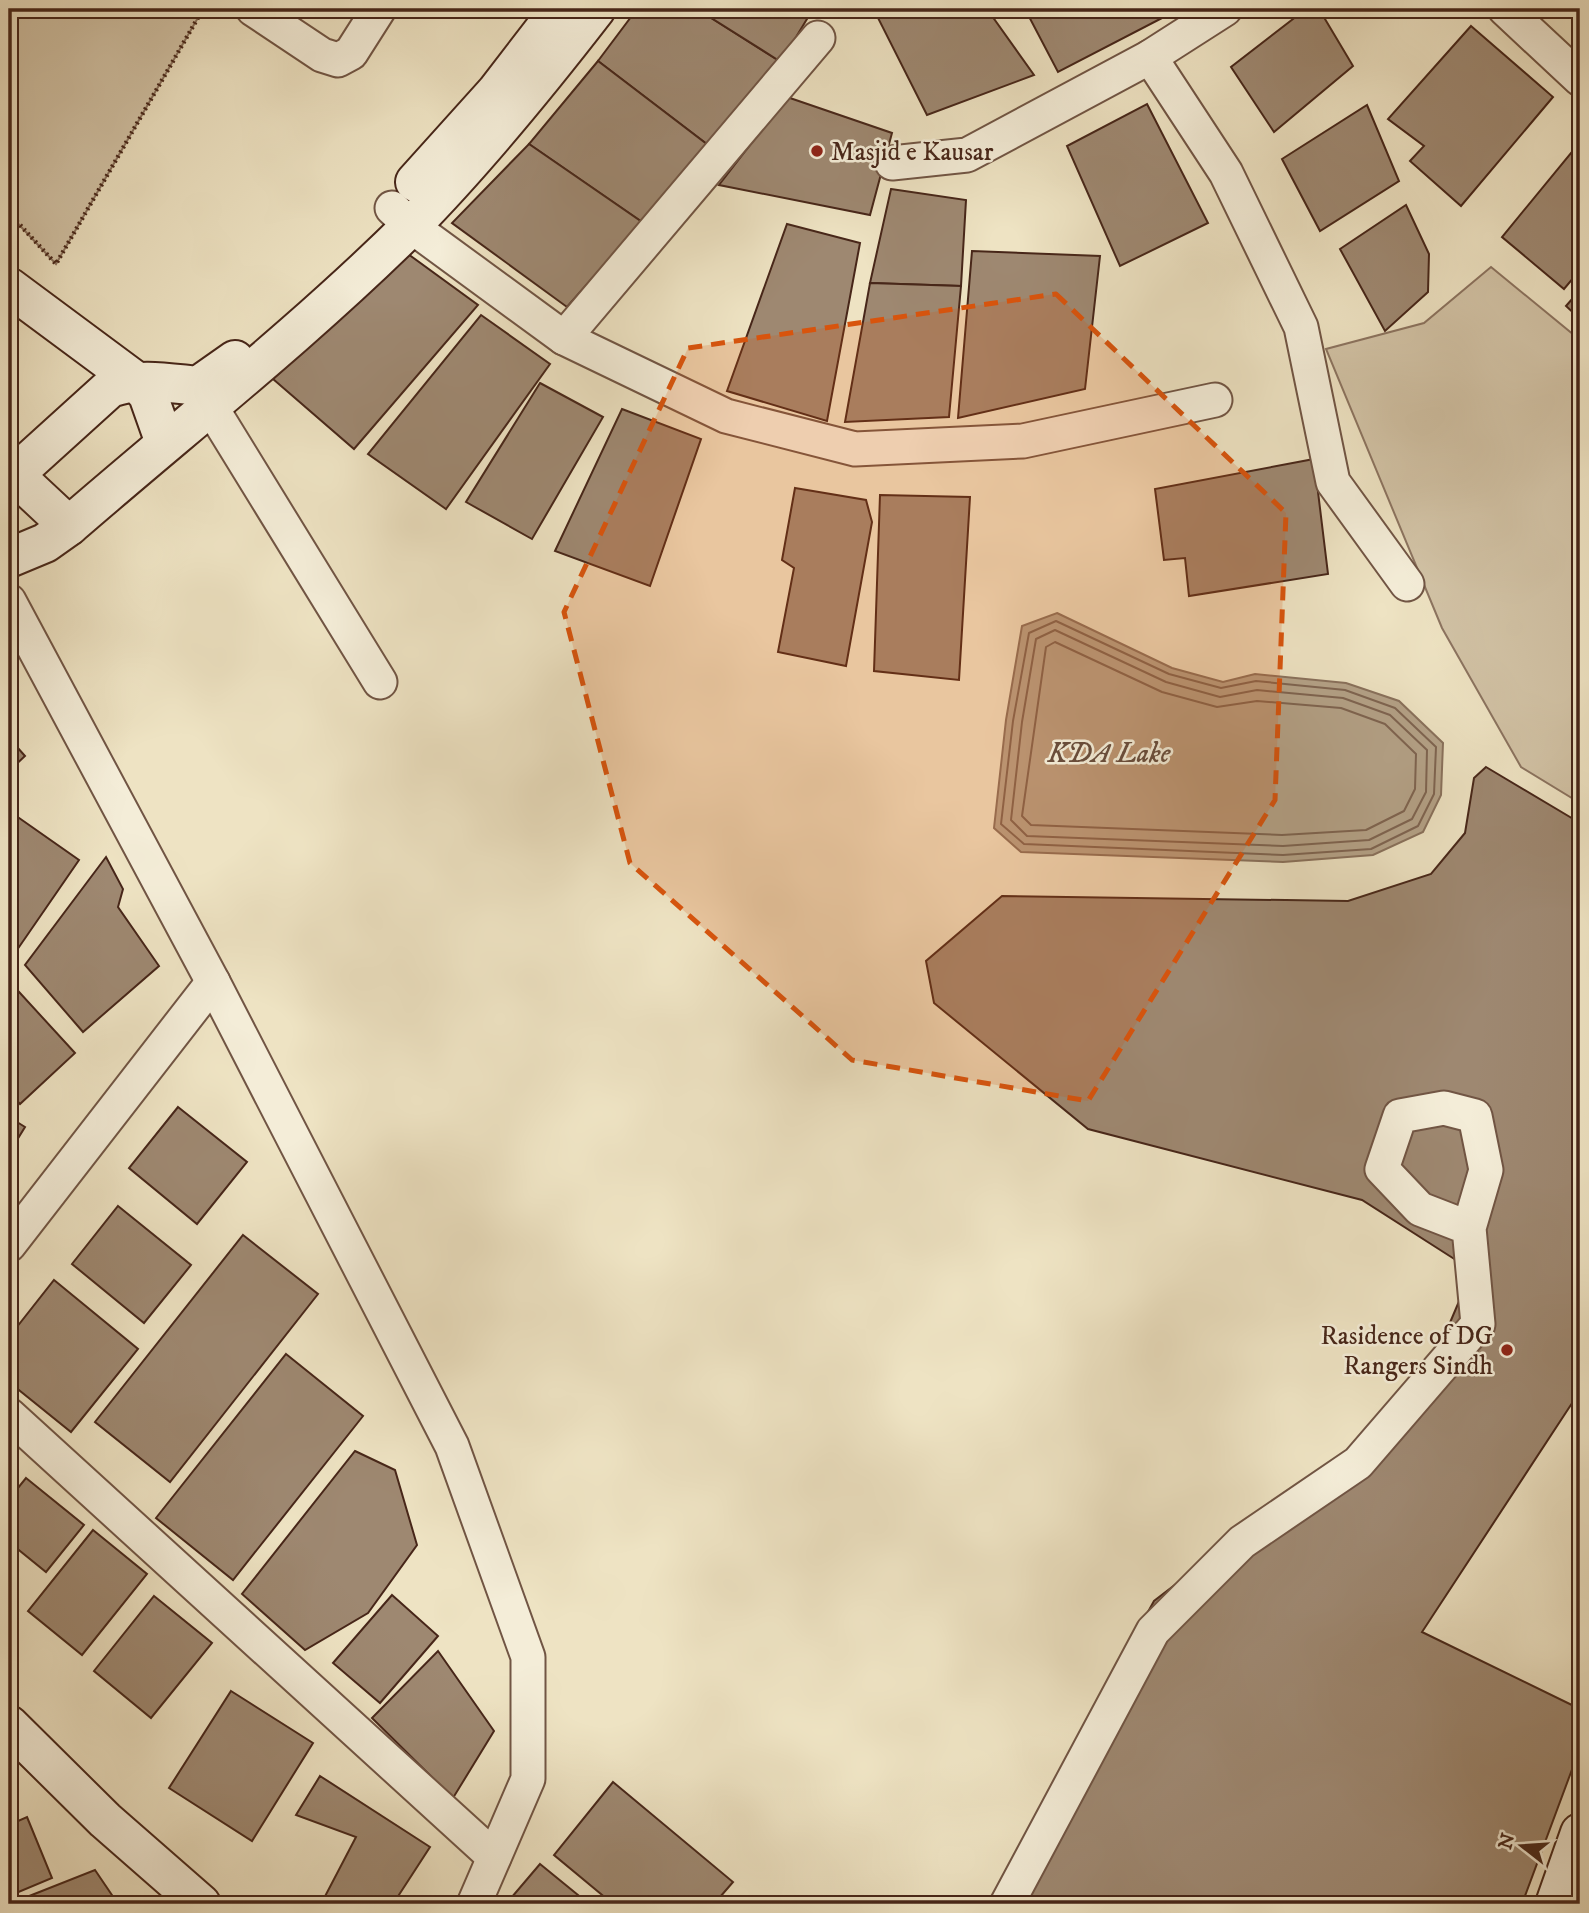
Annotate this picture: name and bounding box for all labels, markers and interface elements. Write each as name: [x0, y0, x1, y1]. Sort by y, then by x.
place label: Masjid e Kausar: [831, 136, 994, 169]
marker: Masjid e Kausar: [809, 143, 825, 159]
water label: KDA Lake: [1047, 736, 1172, 771]
place label: Rasidence of DG Rangers Sindh: [1321, 1320, 1493, 1383]
marker: Rasidence of DG Rangers Sindh: [1499, 1342, 1515, 1358]
north arrow: [1488, 1812, 1558, 1882]
text: N: [1494, 1830, 1521, 1852]

